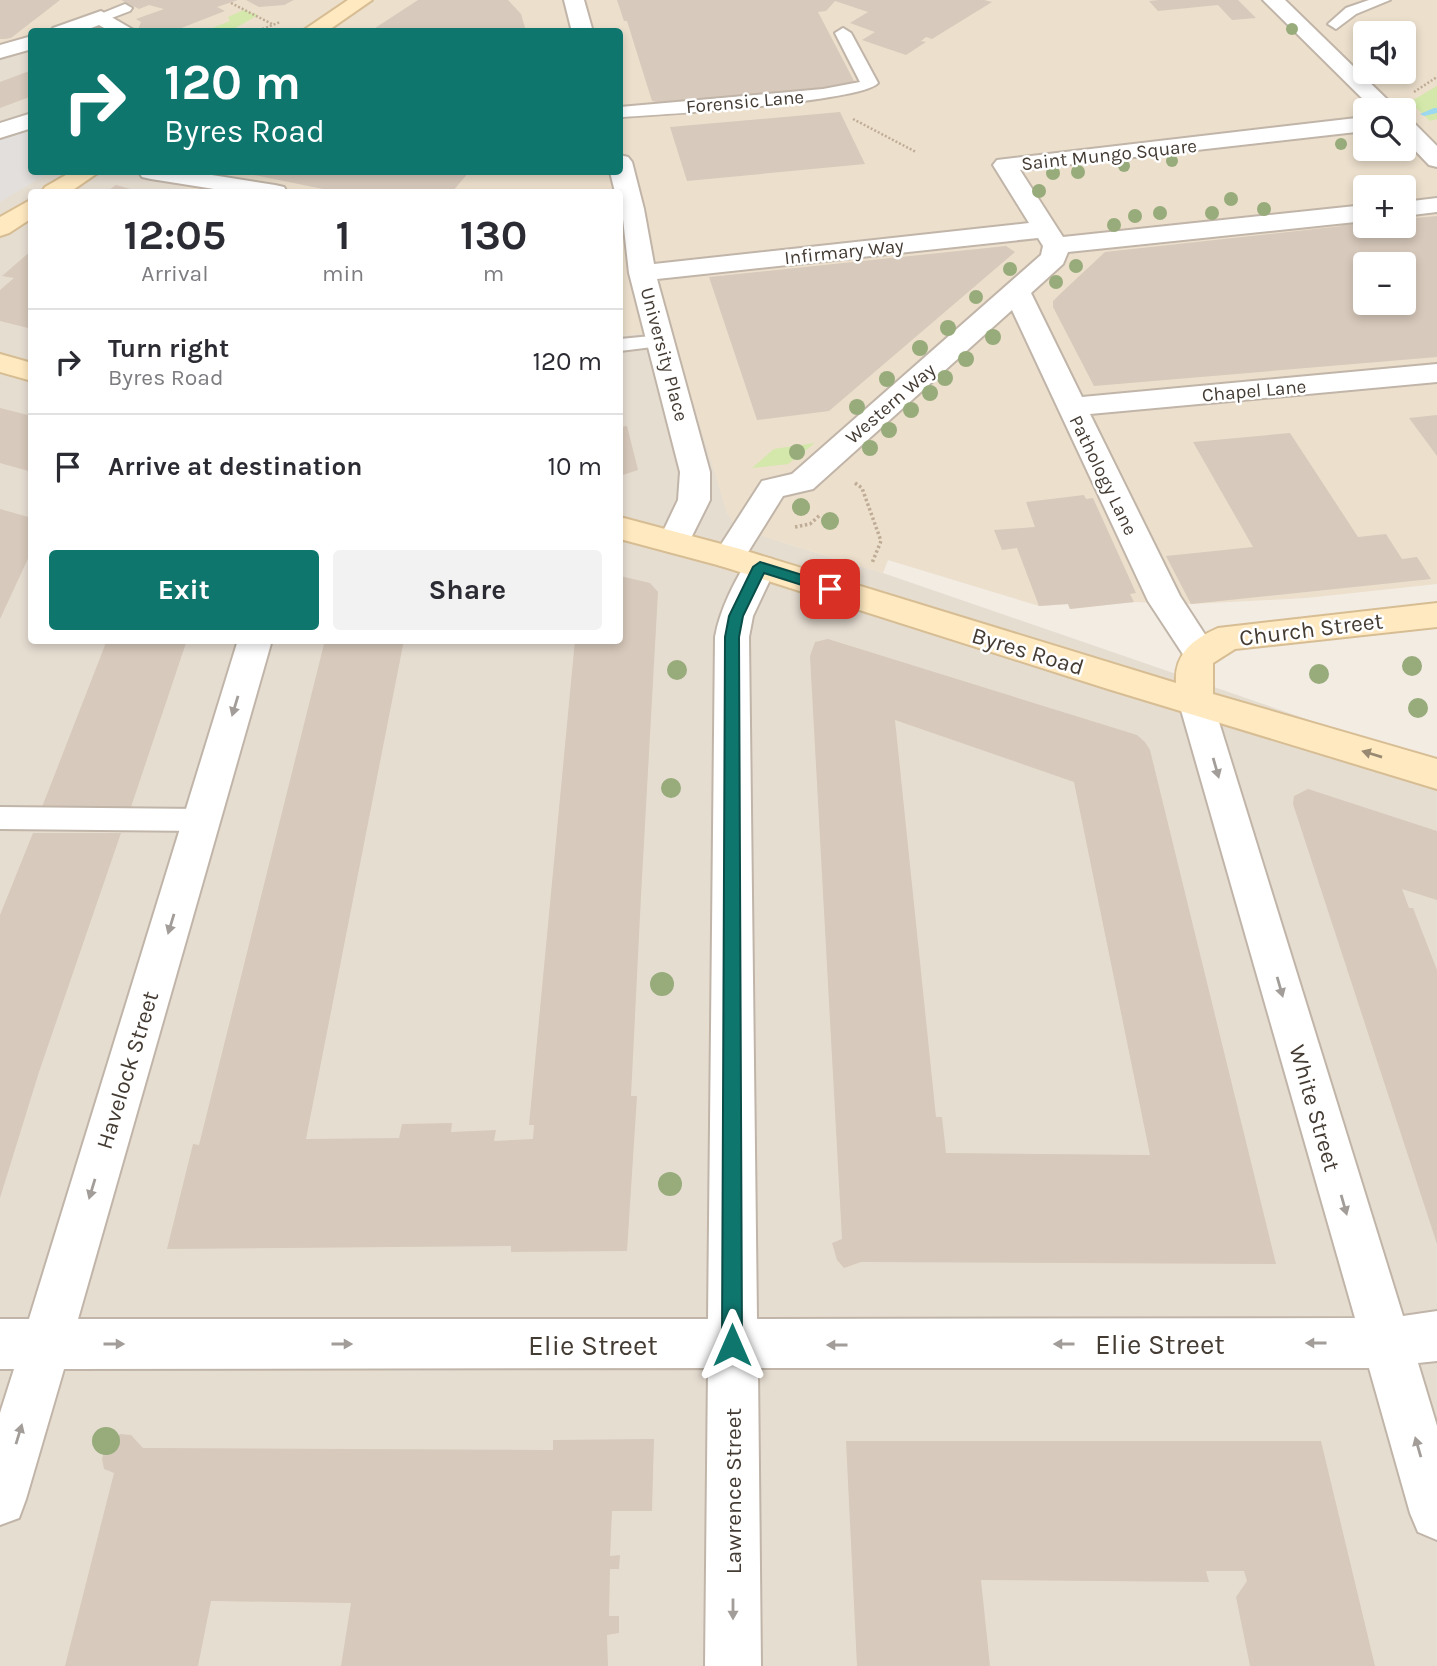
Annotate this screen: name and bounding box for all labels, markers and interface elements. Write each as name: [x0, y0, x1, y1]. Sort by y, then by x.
map controls: [1353, 21, 1416, 315]
button: sound: [1353, 21, 1416, 84]
text: 120 m: [164, 54, 301, 111]
icon: right: [49, 56, 140, 147]
street label: Forensic Lane: [685, 86, 805, 118]
button: search: [1353, 98, 1416, 161]
text: Byres Road: [164, 113, 325, 150]
street label: Saint Mungo Square: [1020, 135, 1198, 175]
button: +: [1353, 175, 1416, 238]
text: 12:05: [124, 210, 226, 260]
text: 1: [336, 210, 351, 260]
text: 130: [460, 210, 527, 260]
street label: Infirmary Way: [783, 235, 905, 269]
button: −: [1353, 252, 1416, 315]
text: Arrival: [141, 260, 209, 287]
text: min: [322, 260, 364, 287]
text: m: [483, 260, 504, 287]
street label: University Place: [636, 285, 692, 424]
text: Turn right: [108, 333, 229, 364]
icon: right: [49, 343, 87, 381]
text: 120 m: [532, 346, 602, 377]
street label: Western Way: [841, 359, 940, 449]
text: Byres Road: [108, 364, 224, 391]
street label: Chapel Lane: [1201, 375, 1307, 407]
street label: Pathology Lane: [1065, 412, 1142, 539]
icon: arrive: [49, 448, 87, 486]
text: Arrive at destination: [108, 451, 362, 482]
text: 10 m: [547, 451, 602, 482]
button: Exit: [49, 550, 319, 630]
button: Share: [333, 550, 602, 630]
pin: [800, 559, 860, 619]
icon: arrive: [811, 570, 849, 608]
street label: Church Street: [1238, 607, 1385, 652]
street label: Byres Road: [969, 622, 1087, 681]
one-way arrow: [230, 696, 240, 717]
one-way arrow: [1361, 748, 1382, 758]
one-way arrow: [1211, 758, 1222, 780]
one-way arrow: [165, 914, 175, 935]
one-way arrow: [1275, 976, 1285, 997]
street label: Havelock Street: [91, 988, 164, 1152]
street label: White Street: [1284, 1042, 1346, 1175]
one-way arrow: [87, 1179, 97, 1200]
one-way arrow: [1339, 1195, 1349, 1216]
position arrow: [695, 1308, 769, 1382]
street label: Elie Street: [1095, 1328, 1225, 1361]
street label: Elie Street: [528, 1329, 658, 1362]
one-way arrow: [1305, 1337, 1327, 1349]
one-way arrow: [104, 1338, 126, 1350]
one-way arrow: [331, 1338, 353, 1350]
one-way arrow: [1053, 1338, 1075, 1350]
one-way arrow: [825, 1339, 847, 1351]
street label: Lawrence Street: [720, 1407, 747, 1574]
one-way arrow: [15, 1423, 25, 1444]
one-way arrow: [1412, 1436, 1423, 1458]
one-way arrow: [727, 1599, 739, 1621]

